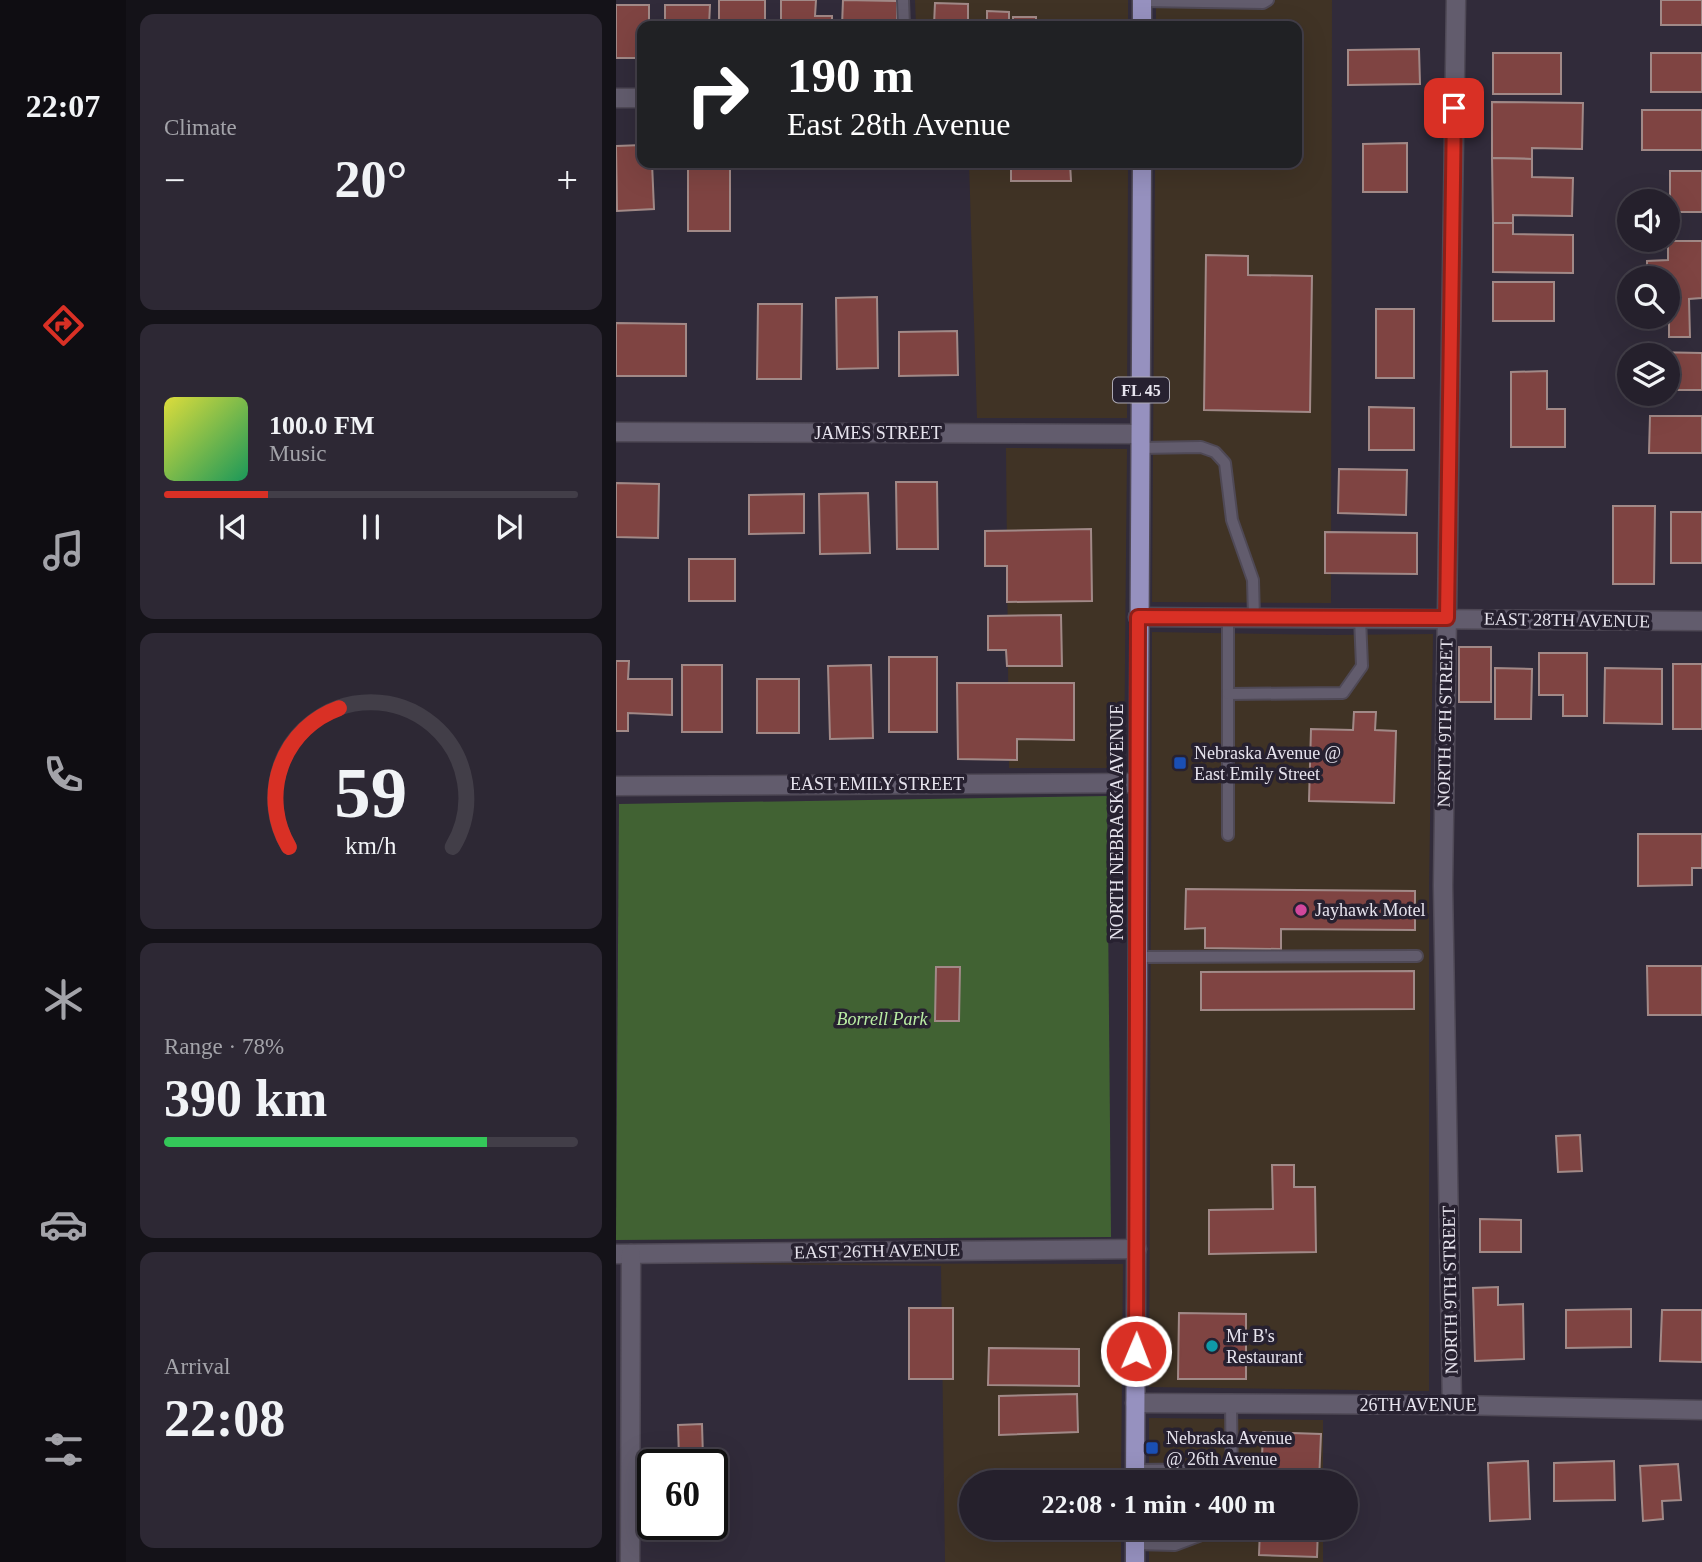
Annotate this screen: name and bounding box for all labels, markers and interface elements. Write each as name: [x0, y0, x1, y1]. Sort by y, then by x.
text: 190 m: [787, 48, 914, 103]
icon: right: [672, 49, 763, 140]
pin: [1424, 78, 1484, 138]
text: 22:07: [26, 88, 100, 124]
icon: arrive: [1435, 89, 1473, 127]
text: East 28th Avenue: [787, 106, 1010, 142]
text: Climate: [164, 115, 237, 140]
text: 20°: [335, 151, 407, 208]
text: −: [164, 159, 185, 201]
text: +: [557, 159, 578, 201]
map controls: [1617, 189, 1680, 406]
button: sound: [1617, 189, 1680, 252]
button: search: [1617, 266, 1680, 329]
icon: directions: [39, 301, 88, 350]
button: layers: [1617, 343, 1680, 406]
road number: FL 45: [1113, 378, 1169, 402]
text: 100.0 FM: [269, 411, 374, 440]
street label: JAMES STREET: [814, 423, 942, 443]
text: Music: [269, 441, 327, 466]
icon: previous: [214, 508, 252, 546]
icon: pause: [352, 508, 390, 546]
icon: next: [490, 508, 528, 546]
icon: music: [39, 526, 88, 575]
street label: EAST 28TH AVENUE: [1484, 609, 1650, 631]
street label: NORTH 9TH STREET: [1434, 638, 1456, 808]
street label: NORTH NEBRASKA AVENUE: [1107, 704, 1127, 940]
place label: Nebraska Avenue @ East Emily Street: [1194, 743, 1341, 784]
icon: phone: [39, 750, 88, 799]
text: 59: [335, 752, 407, 833]
marker: Nebraska Avenue @ East Emily Street: [1172, 755, 1188, 771]
street label: EAST EMILY STREET: [790, 774, 964, 794]
text: km/h: [345, 832, 397, 859]
place label: Jayhawk Motel: [1315, 900, 1425, 920]
marker: Jayhawk Motel: [1293, 902, 1309, 918]
icon: climate: [39, 975, 88, 1024]
park label: Borrell Park: [837, 1009, 928, 1029]
text: Range · 78%: [164, 1034, 284, 1059]
text: 390 km: [164, 1070, 327, 1127]
icon: car: [39, 1200, 88, 1249]
street label: NORTH 9TH STREET: [1439, 1205, 1461, 1375]
street label: EAST 26TH AVENUE: [794, 1240, 960, 1262]
position arrow: [1099, 1314, 1173, 1388]
place label: Mr B's Restaurant: [1226, 1326, 1303, 1367]
marker: Mr B's Restaurant: [1204, 1338, 1220, 1354]
text: Arrival: [164, 1354, 230, 1379]
text: 22:08: [164, 1390, 285, 1447]
street label: 26TH AVENUE: [1359, 1395, 1477, 1415]
icon: filters: [39, 1425, 88, 1474]
place label: Nebraska Avenue @ 26th Avenue: [1166, 1428, 1292, 1469]
marker: Nebraska Avenue @ 26th Avenue: [1144, 1440, 1160, 1456]
speed limit sign: 60: [637, 1449, 728, 1540]
text: 22:08 · 1 min · 400 m: [1042, 1490, 1276, 1519]

